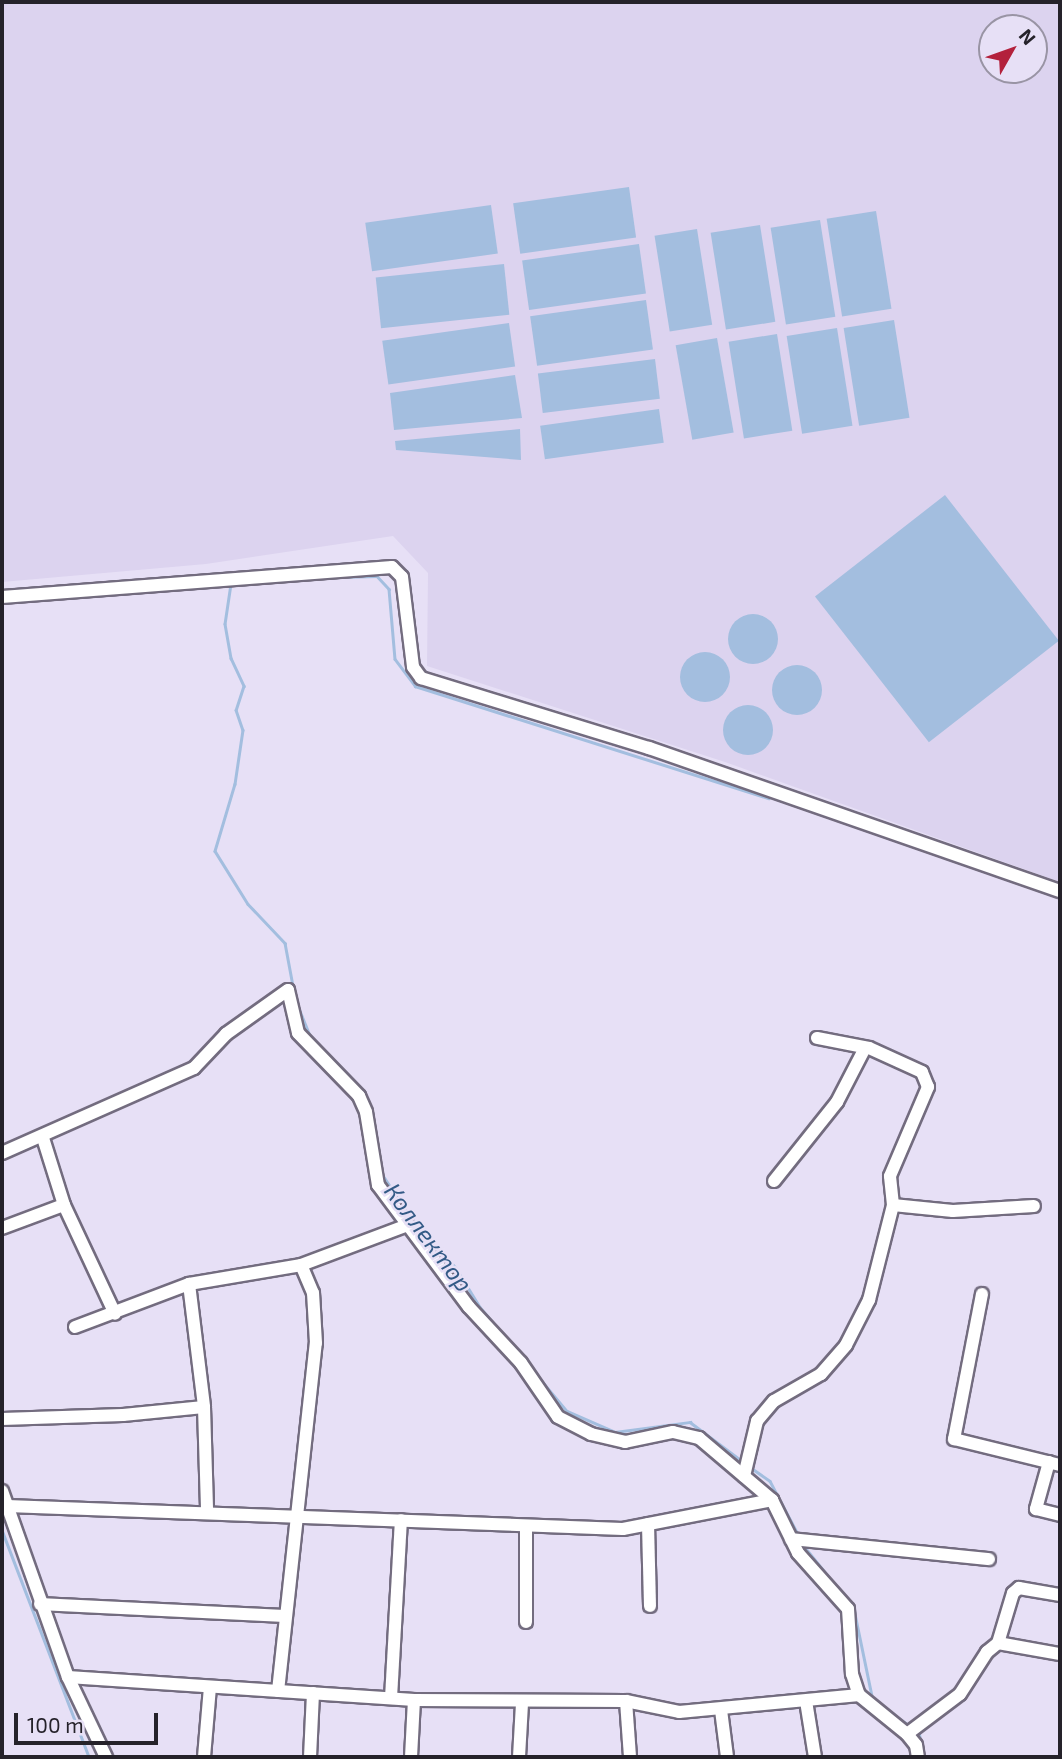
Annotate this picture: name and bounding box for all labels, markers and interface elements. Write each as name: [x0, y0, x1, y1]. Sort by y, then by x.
north arrow: [978, 14, 1048, 84]
text: N: [1015, 24, 1041, 49]
water label: Коллектор: [379, 1177, 479, 1297]
scale bar: [18, 1700, 161, 1744]
text: 100 m: [27, 1712, 84, 1737]

